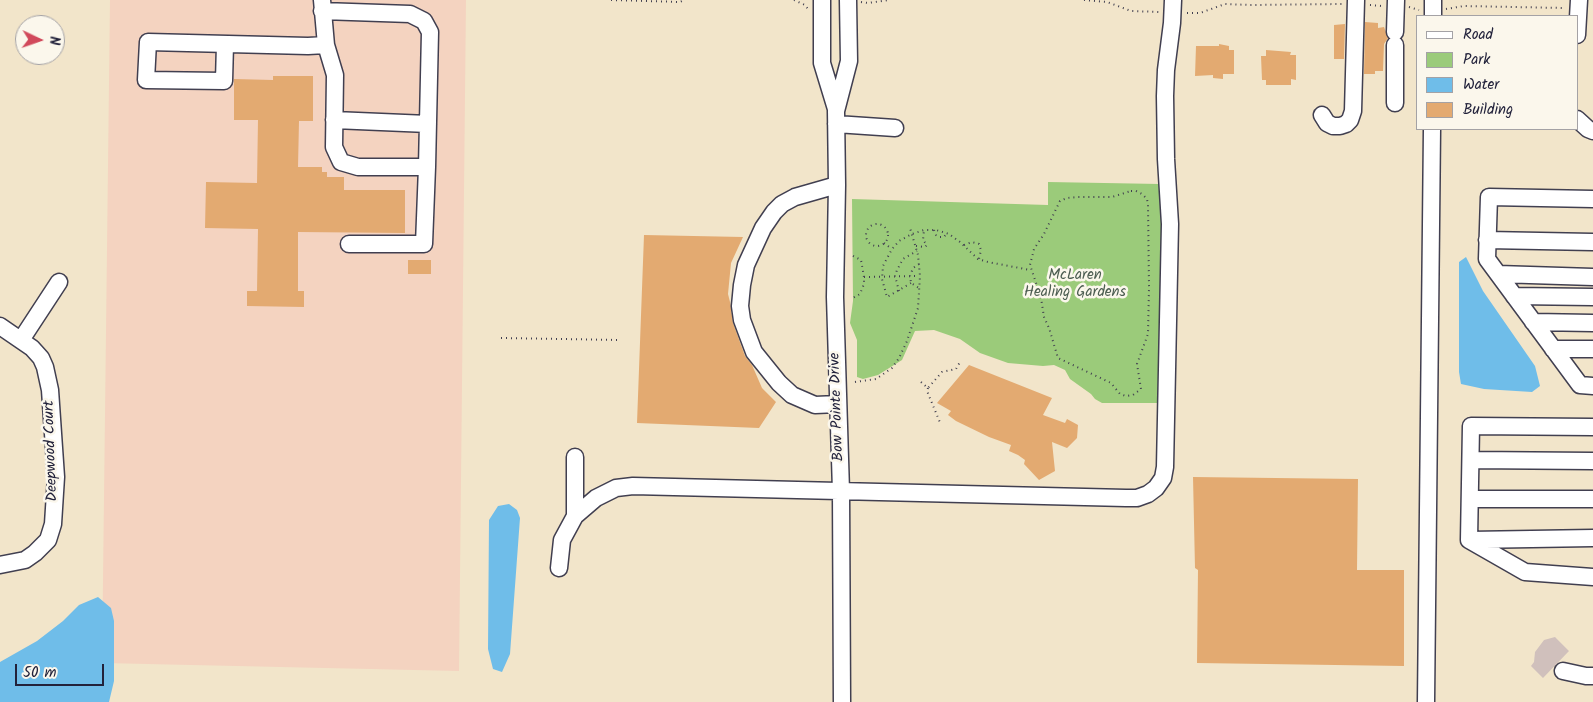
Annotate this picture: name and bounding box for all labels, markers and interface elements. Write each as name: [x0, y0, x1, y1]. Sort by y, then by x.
north arrow: [15, 15, 65, 65]
legend: [1416, 15, 1578, 130]
text: Road: [1463, 23, 1493, 47]
text: N: [43, 36, 65, 46]
text: Park: [1463, 48, 1490, 72]
text: Water: [1463, 73, 1499, 97]
text: Building: [1463, 98, 1513, 122]
park label: McLaren Healing Gardens: [1024, 267, 1126, 302]
street label: Bow Pointe Drive: [827, 352, 849, 462]
street label: Deepwood Court: [41, 400, 63, 502]
scale bar: [18, 654, 106, 686]
text: 50 m: [23, 661, 57, 685]

